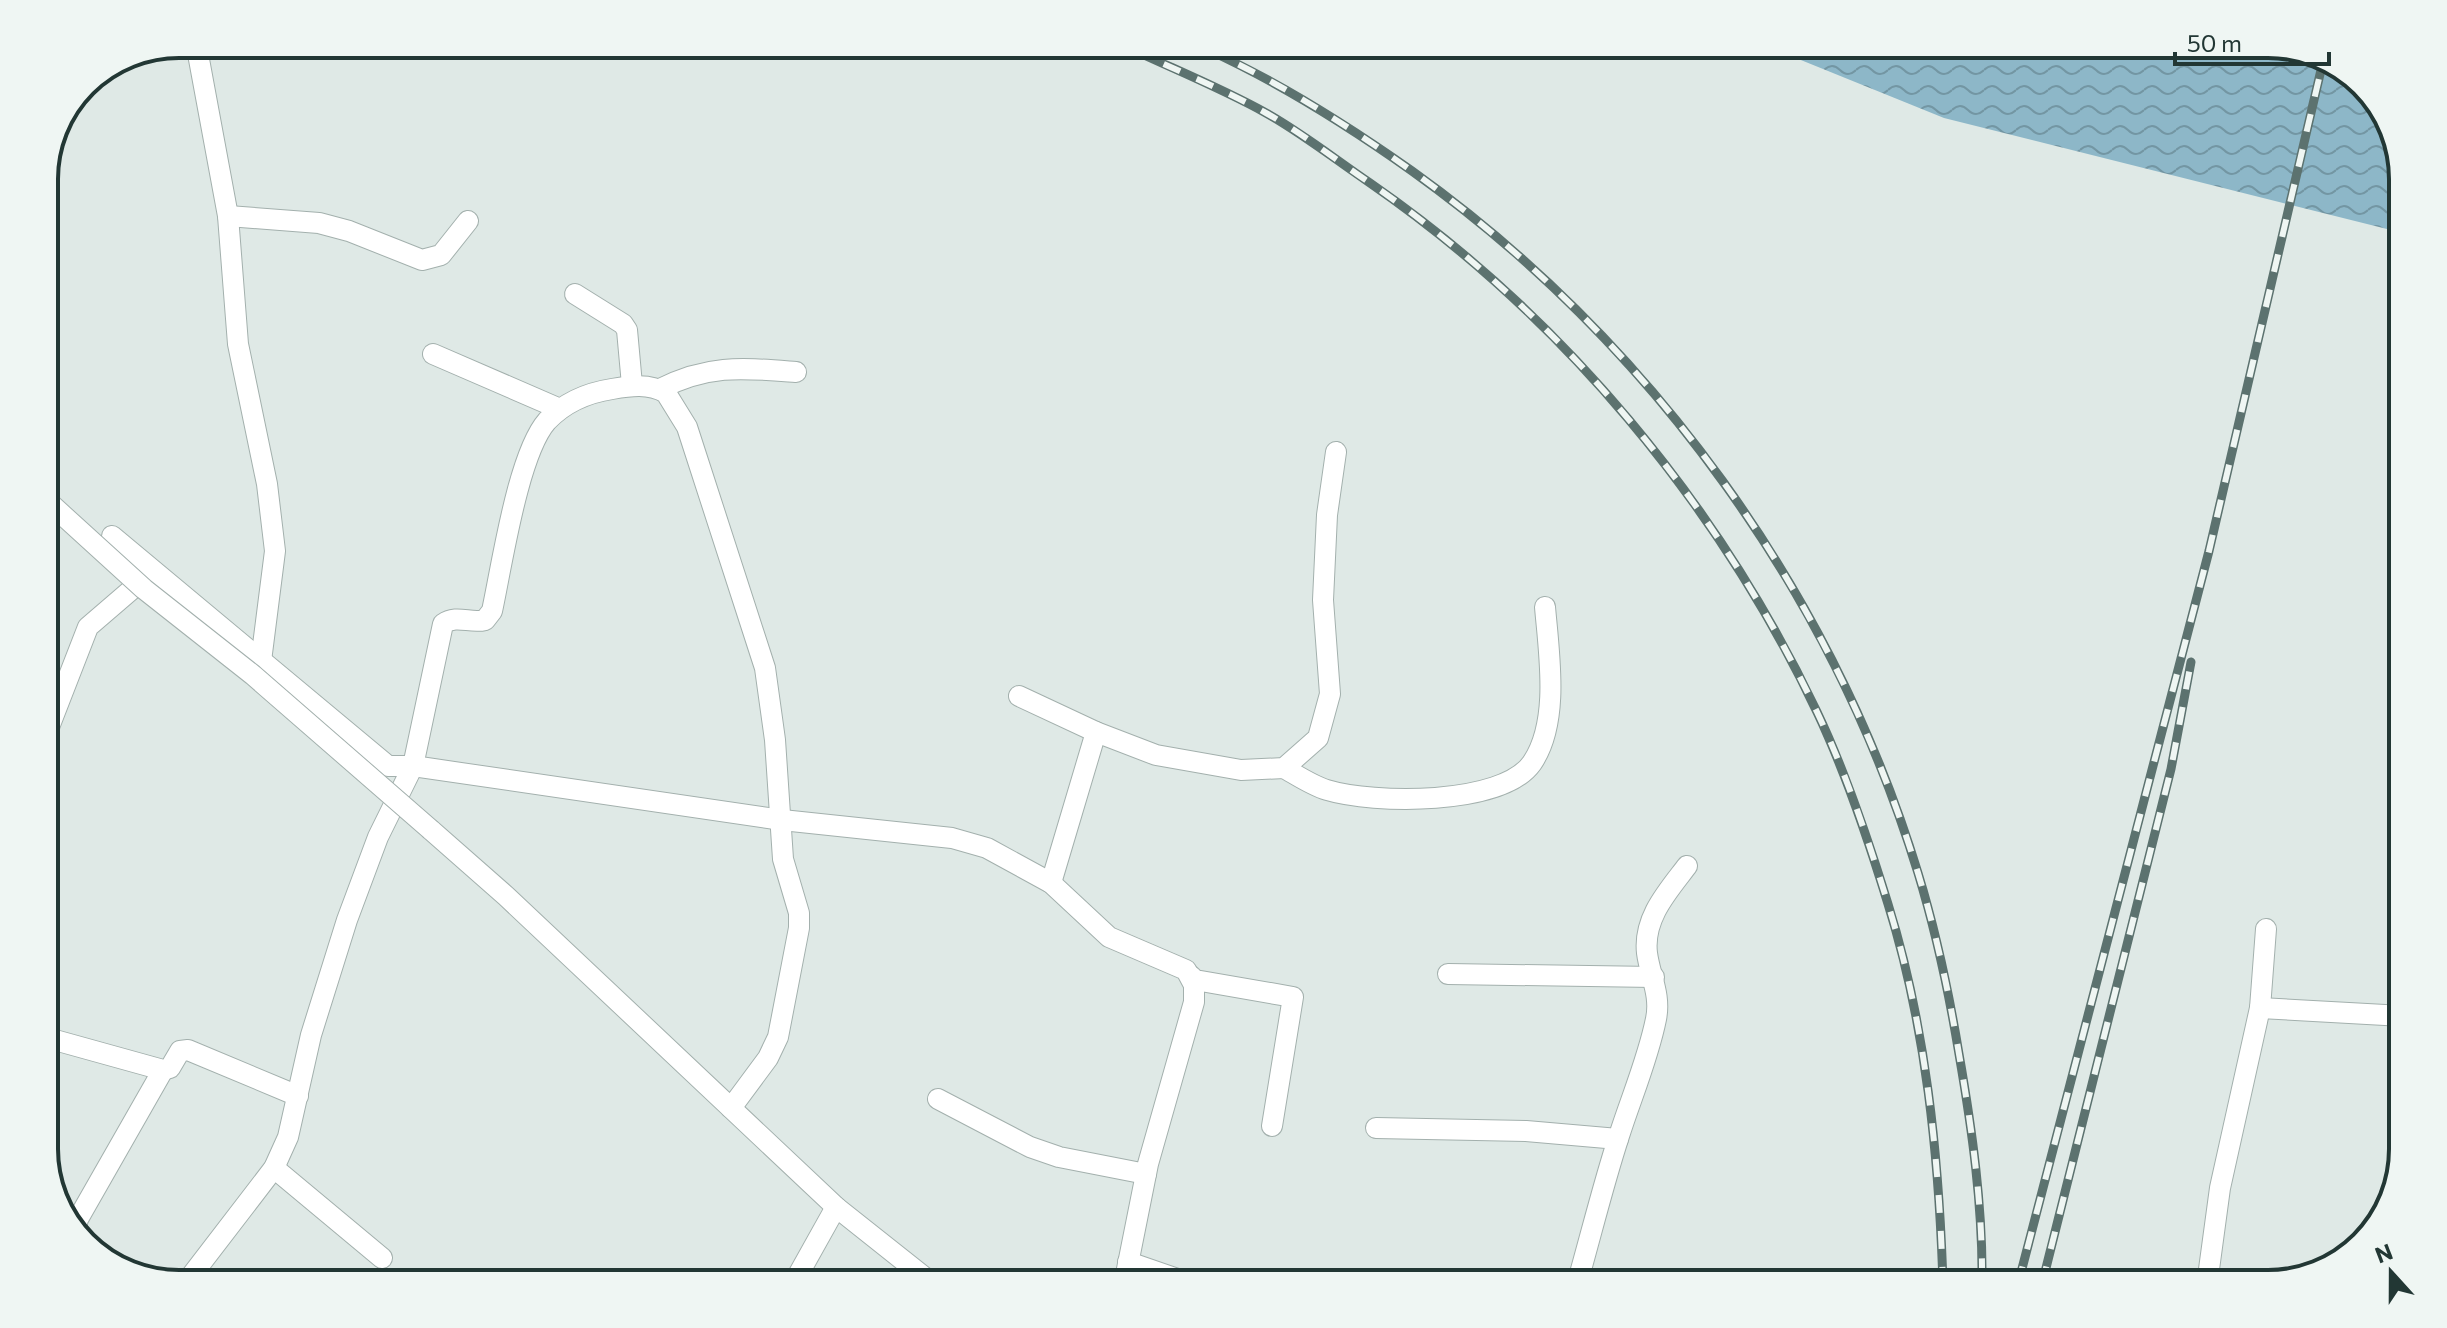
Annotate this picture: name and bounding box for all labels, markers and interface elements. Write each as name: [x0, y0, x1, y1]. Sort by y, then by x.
scale bar: [2175, 16, 2329, 66]
text: 50 m: [2187, 28, 2242, 57]
north arrow: [2351, 1232, 2431, 1312]
text: N: [2371, 1237, 2396, 1268]

